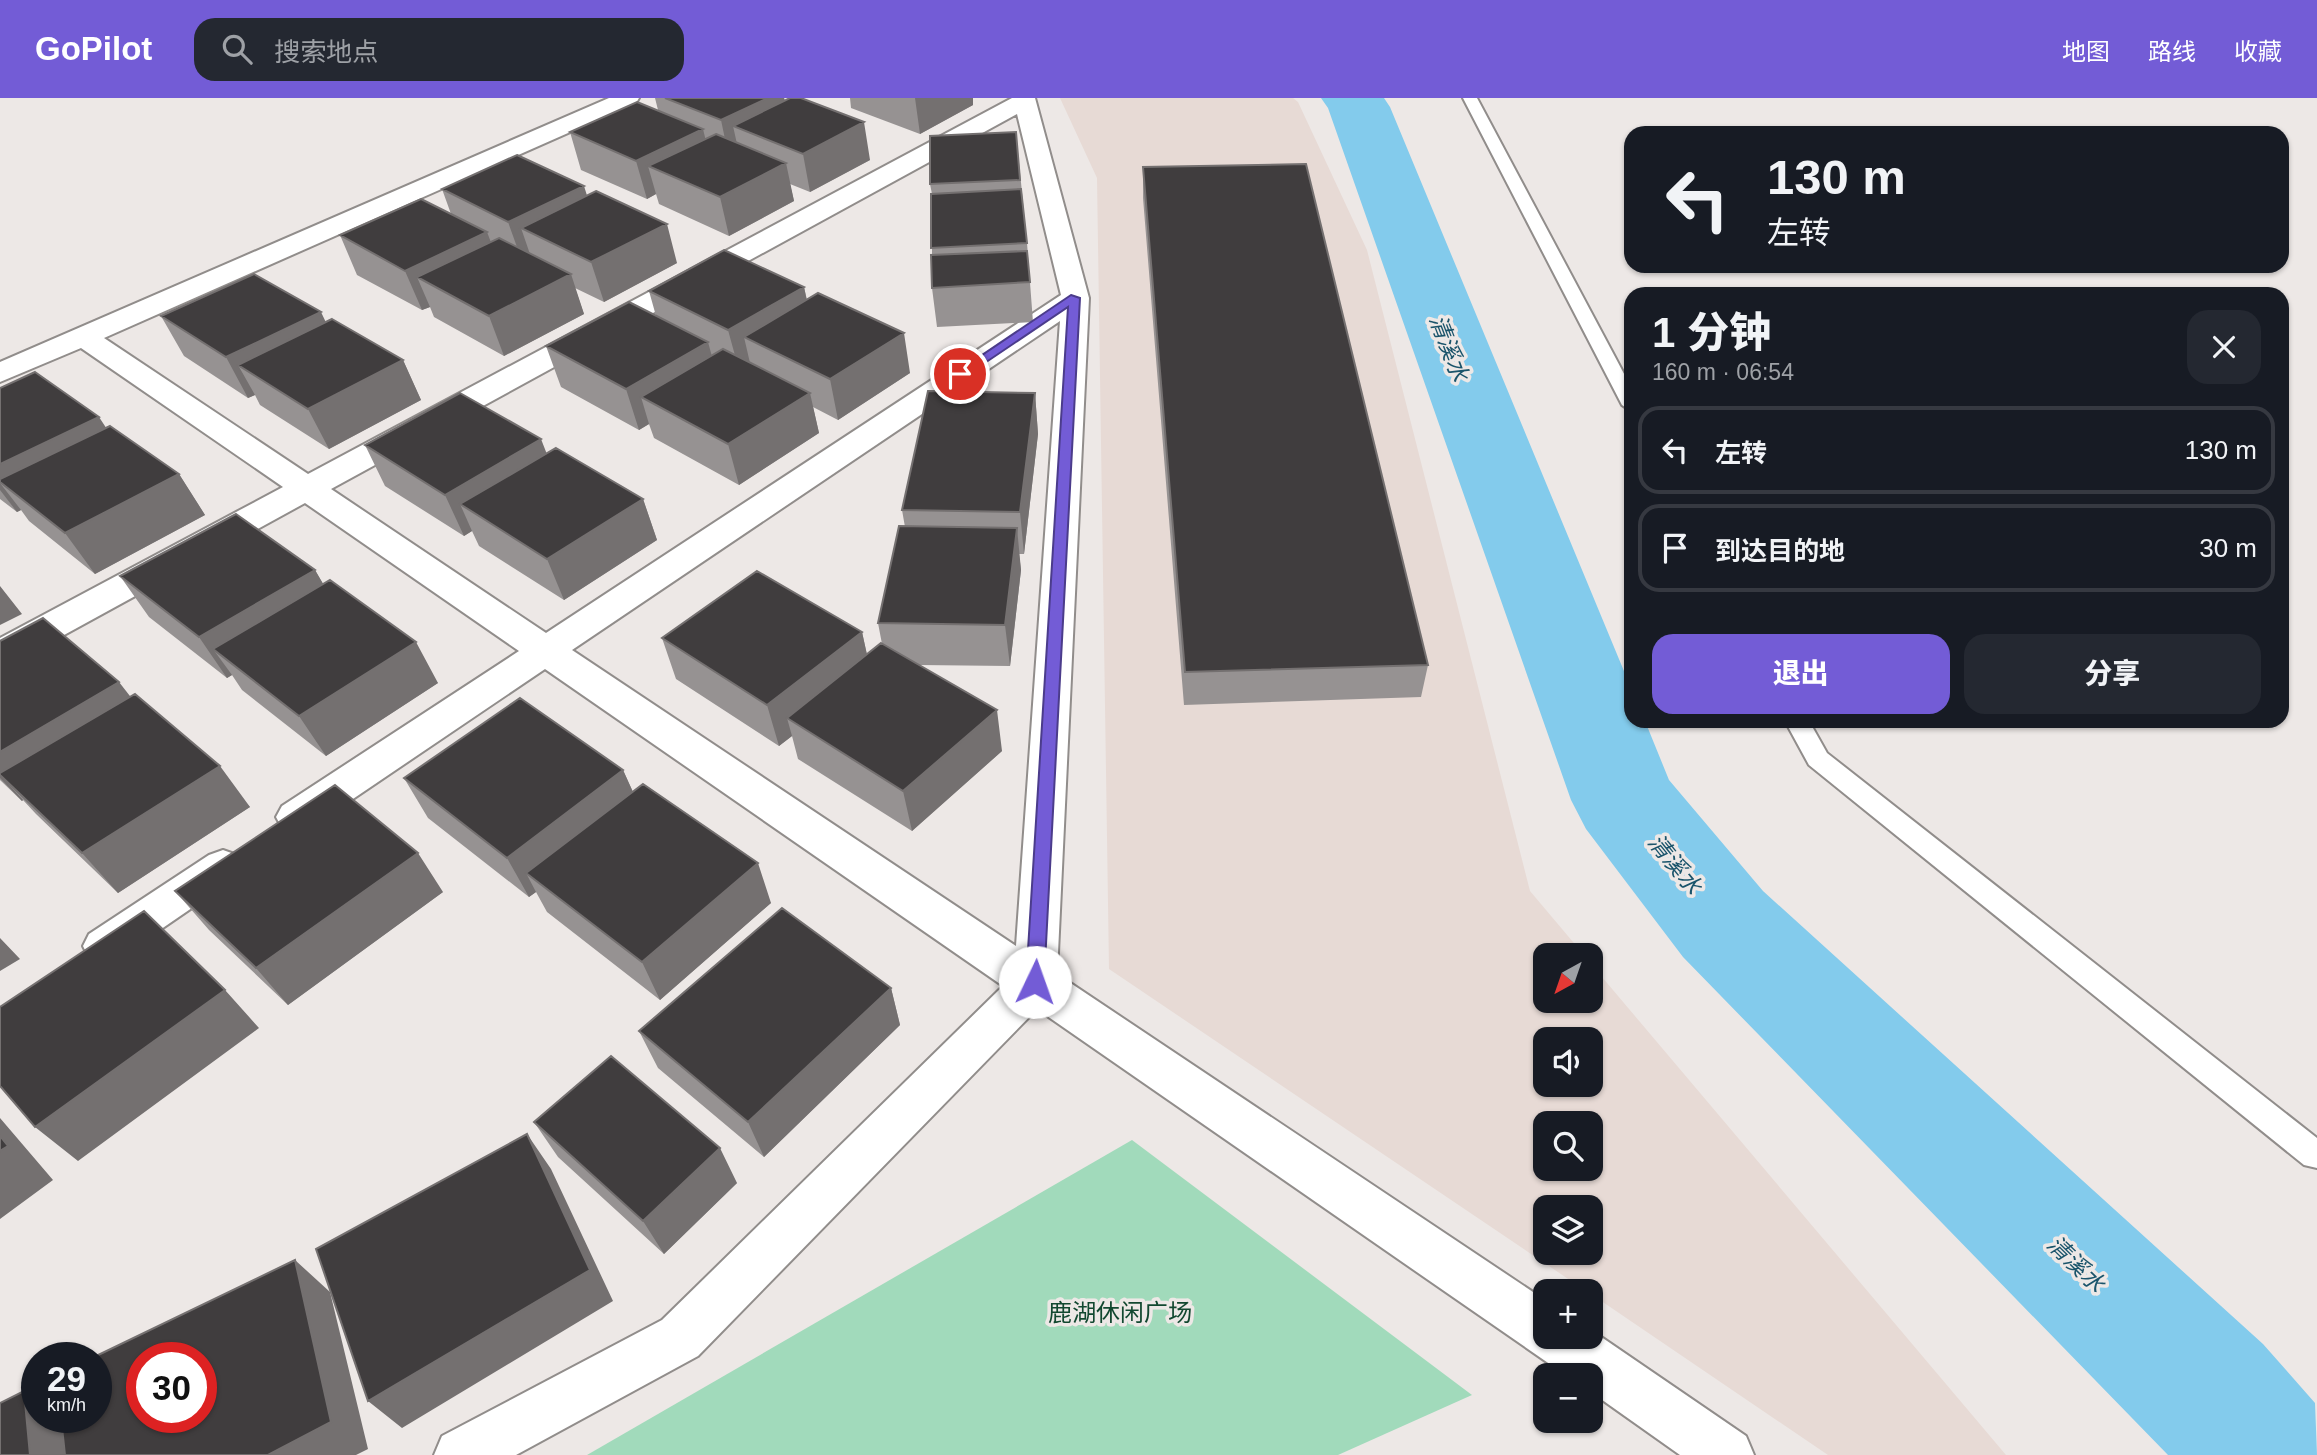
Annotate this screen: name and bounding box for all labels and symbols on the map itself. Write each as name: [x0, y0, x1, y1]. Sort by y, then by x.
water label: 清溪水: [1424, 311, 1474, 386]
pin: [930, 344, 990, 404]
water label: 清溪水: [1643, 829, 1707, 900]
north arrow: [1533, 943, 1603, 1013]
position arrow: [998, 945, 1072, 1019]
water label: 清溪水: [2042, 1231, 2111, 1298]
park label: 鹿湖休闲广场: [1048, 1299, 1192, 1326]
speed limit sign: 30: [126, 1342, 217, 1433]

